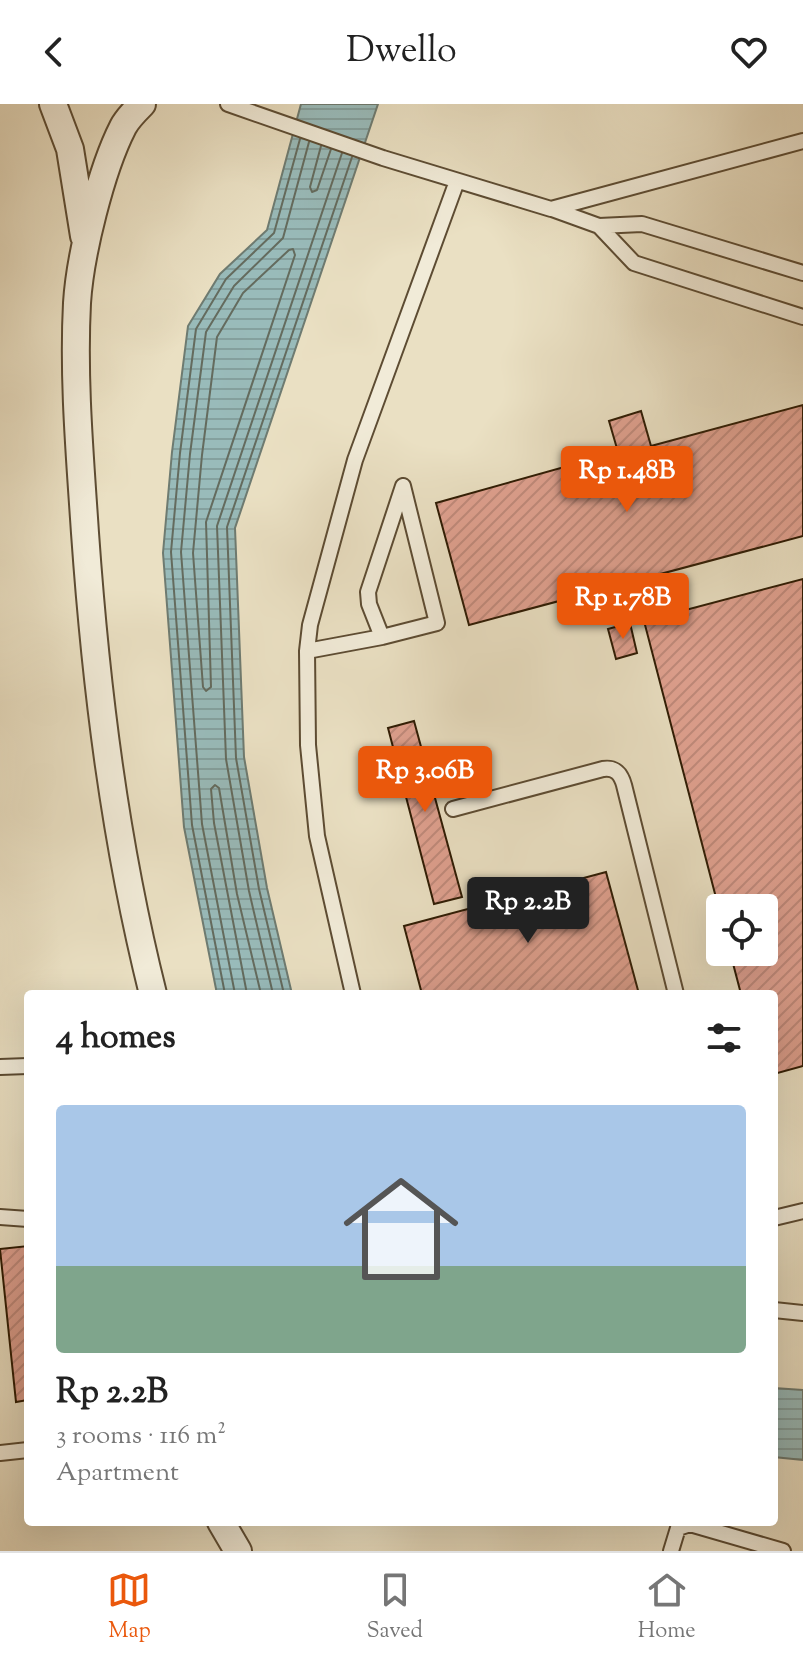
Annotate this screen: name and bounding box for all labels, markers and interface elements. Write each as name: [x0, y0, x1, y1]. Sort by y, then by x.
text: Dwello: [346, 26, 457, 78]
icon: back: [32, 30, 76, 74]
icon: heart: [727, 30, 771, 74]
pin: Rp 1.48B: [544, 446, 710, 514]
text: Rp 1.48B: [579, 453, 675, 490]
pin: Rp 1.78B: [540, 573, 706, 641]
text: Rp 1.78B: [575, 580, 671, 617]
pin: Rp 3.06B: [342, 746, 508, 814]
text: Rp 3.06B: [376, 753, 474, 790]
pin: Rp 2.2B: [454, 877, 602, 945]
text: Rp 2.2B: [485, 884, 571, 921]
map controls: [706, 894, 778, 966]
button: locate: [706, 894, 778, 966]
text: 4 homes: [56, 1014, 176, 1063]
icon: filters: [702, 1016, 746, 1060]
icon: home: [329, 1157, 473, 1301]
text: Rp 2.2B: [56, 1369, 168, 1418]
text: 3 rooms · 116 m²: [56, 1418, 226, 1455]
text: Apartment: [56, 1455, 179, 1492]
tab: Map: [107, 1568, 151, 1648]
tab: Saved: [366, 1568, 423, 1648]
tab: Home: [638, 1568, 696, 1648]

